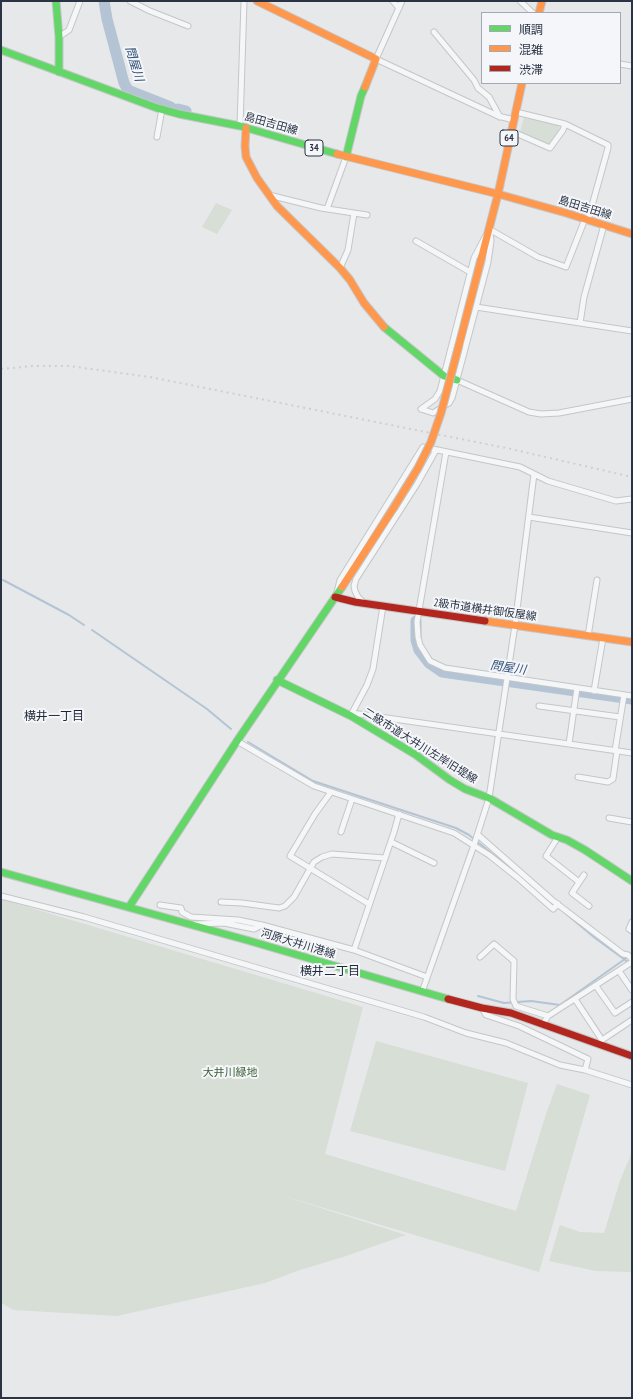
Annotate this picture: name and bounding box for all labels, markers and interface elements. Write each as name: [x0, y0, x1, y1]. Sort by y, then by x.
legend: [481, 12, 621, 84]
text: 順調: [519, 22, 543, 37]
text: 混雑: [519, 42, 543, 57]
water label: 問屋川: [122, 45, 146, 83]
text: 渋滞: [519, 62, 543, 77]
street label: 島田吉田線: [243, 110, 299, 138]
road number: 64: [500, 130, 518, 146]
road number: 34: [305, 140, 323, 156]
street label: 島田吉田線: [557, 194, 613, 222]
street label: 2級市道横井御仮屋線: [433, 596, 537, 624]
water label: 問屋川: [489, 658, 527, 678]
street label: 二級市道大井川左岸旧堤線: [361, 705, 479, 787]
district label: 横井一丁目: [24, 710, 84, 724]
street label: 河原大井川港線: [259, 926, 337, 962]
district label: 横井二丁目: [300, 965, 360, 979]
park label: 大井川緑地: [203, 1066, 257, 1080]

